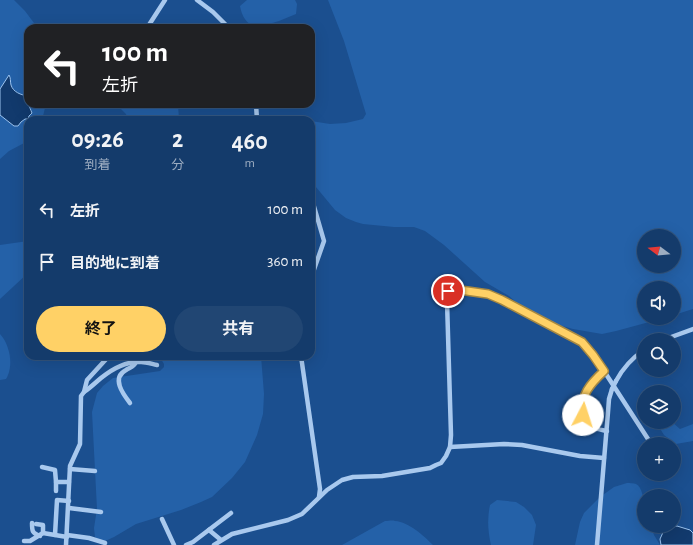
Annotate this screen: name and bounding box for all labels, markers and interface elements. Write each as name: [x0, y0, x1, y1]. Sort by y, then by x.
text: 100 m: [102, 39, 168, 67]
icon: left: [36, 40, 88, 92]
text: 左折: [102, 77, 138, 95]
text: 09:26: [71, 128, 124, 152]
text: 2: [172, 128, 183, 152]
text: 460: [232, 130, 268, 154]
text: m: [244, 157, 255, 170]
text: 到着: [85, 159, 111, 172]
text: 分: [171, 159, 184, 172]
icon: left: [36, 199, 58, 221]
text: 100 m: [268, 202, 303, 217]
text: 左折: [70, 204, 100, 219]
north arrow: [637, 229, 681, 273]
map controls: [637, 229, 681, 533]
icon: arrive: [36, 251, 58, 273]
text: 360 m: [267, 254, 303, 269]
text: 目的地に到着: [70, 256, 160, 271]
pin: [431, 274, 465, 308]
icon: arrive: [437, 280, 459, 302]
button: sound: [637, 281, 681, 325]
button: 終了: [36, 306, 166, 352]
button: 共有: [174, 306, 303, 352]
button: search: [637, 333, 681, 377]
button: layers: [637, 385, 681, 429]
position arrow: [562, 394, 604, 436]
button: +: [637, 437, 681, 481]
button: −: [637, 489, 681, 533]

